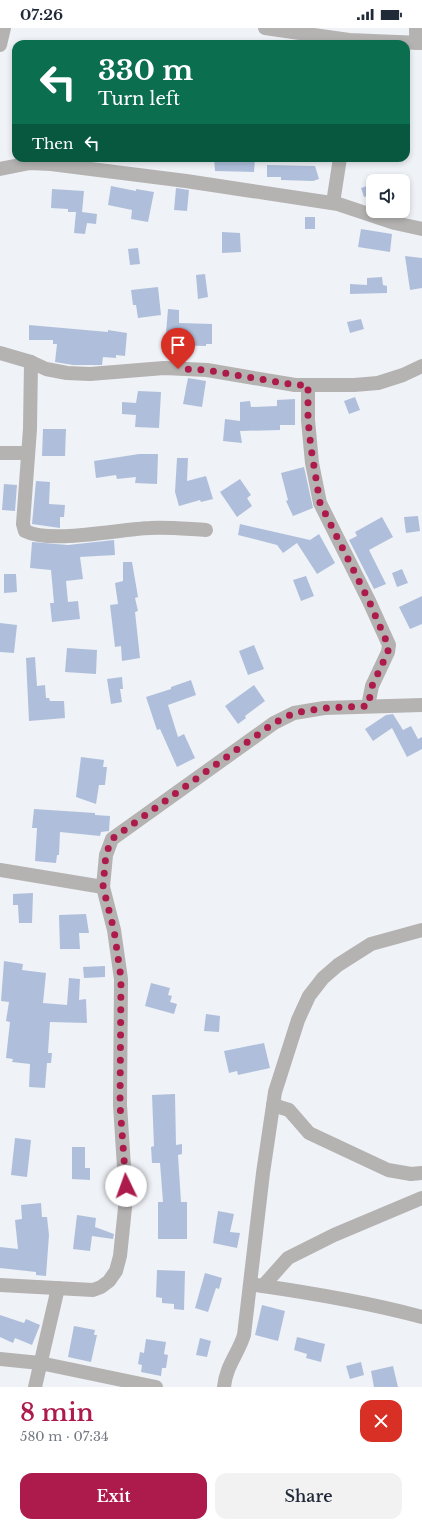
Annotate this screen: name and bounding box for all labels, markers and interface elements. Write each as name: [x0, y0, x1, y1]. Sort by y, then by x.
text: 07:26: [20, 5, 63, 24]
text: 330 m: [98, 53, 193, 88]
icon: left: [32, 56, 84, 108]
text: Turn left: [98, 88, 180, 110]
icon: left: [81, 132, 103, 154]
text: Then: [32, 134, 73, 153]
map controls: [366, 174, 410, 218]
button: sound: [366, 174, 410, 218]
pin: [161, 328, 195, 369]
icon: arrive: [167, 334, 189, 356]
position arrow: [105, 1165, 147, 1207]
text: 8 min: [20, 1398, 94, 1427]
button: close: [360, 1400, 402, 1442]
text: 580 m · 07:34: [20, 1428, 109, 1445]
button: Exit: [20, 1473, 207, 1519]
button: Share: [215, 1473, 402, 1519]

